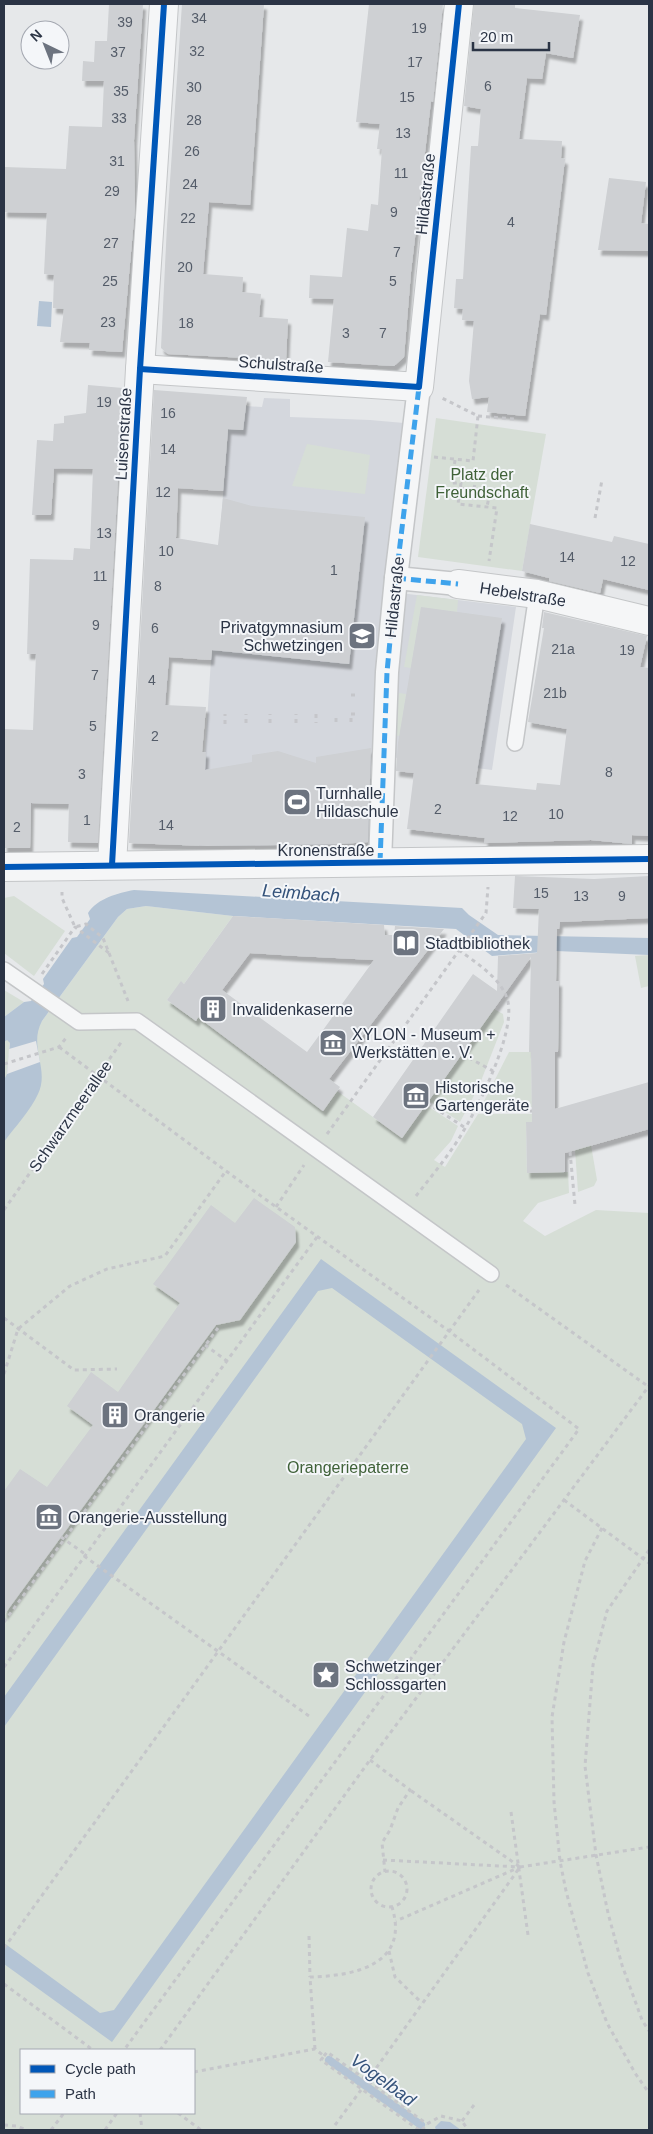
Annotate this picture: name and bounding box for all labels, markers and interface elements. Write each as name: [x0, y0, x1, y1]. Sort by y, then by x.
house number: 34: [191, 10, 207, 26]
house number: 39: [117, 14, 133, 30]
north arrow: [20, 20, 70, 70]
house number: 19: [411, 20, 427, 36]
scale bar: [473, 20, 549, 52]
text: N: [27, 26, 45, 45]
text: 20 m: [480, 28, 513, 45]
house number: 32: [189, 43, 205, 59]
house number: 37: [110, 44, 126, 60]
house number: 17: [407, 54, 423, 70]
house number: 6: [484, 78, 492, 94]
house number: 30: [186, 79, 202, 95]
house number: 35: [113, 83, 129, 99]
house number: 15: [399, 89, 415, 105]
house number: 33: [111, 110, 127, 126]
house number: 28: [186, 112, 202, 128]
house number: 13: [395, 125, 411, 141]
house number: 26: [184, 143, 200, 159]
street label: Hildastraße: [413, 152, 438, 236]
house number: 31: [109, 153, 125, 169]
house number: 11: [394, 165, 408, 181]
house number: 24: [182, 176, 198, 192]
house number: 29: [104, 183, 120, 199]
house number: 9: [390, 204, 398, 220]
house number: 22: [180, 210, 196, 226]
house number: 4: [507, 214, 515, 230]
house number: 27: [103, 235, 119, 251]
house number: 7: [393, 244, 401, 260]
house number: 20: [177, 259, 193, 275]
house number: 25: [102, 273, 118, 289]
house number: 5: [389, 273, 397, 289]
house number: 23: [100, 314, 116, 330]
house number: 18: [178, 315, 194, 331]
house number: 3: [342, 325, 350, 341]
house number: 7: [379, 325, 387, 341]
street label: Schulstraße: [238, 353, 324, 376]
street label: Luisenstraße: [113, 387, 134, 481]
house number: 19: [96, 394, 112, 410]
house number: 16: [160, 405, 176, 421]
house number: 14: [160, 441, 176, 457]
park label: Platz der Freundschaft: [435, 466, 529, 501]
house number: 12: [155, 484, 171, 500]
house number: 13: [96, 525, 112, 541]
house number: 10: [158, 543, 174, 559]
house number: 14: [559, 549, 575, 565]
house number: 12: [620, 553, 636, 569]
street label: Hildastraße: [382, 555, 407, 639]
house number: 1: [330, 562, 338, 578]
house number: 11: [93, 568, 107, 584]
house number: 8: [154, 578, 162, 594]
street label: Hebelstraße: [479, 579, 567, 610]
house number: 9: [92, 617, 100, 633]
place label: Privatgymnasium Schwetzingen: [220, 619, 343, 654]
house number: 6: [151, 620, 159, 636]
school or university icon: Privatgymnasium Schwetzingen: [347, 621, 377, 651]
house number: 21a: [551, 641, 575, 657]
house number: 19: [619, 642, 635, 658]
house number: 7: [91, 667, 99, 683]
house number: 4: [148, 672, 156, 688]
house number: 21b: [543, 685, 567, 701]
house number: 5: [89, 718, 97, 734]
house number: 2: [151, 728, 159, 744]
house number: 8: [605, 764, 613, 780]
house number: 3: [78, 766, 86, 782]
place label: Turnhalle Hildaschule: [316, 785, 399, 820]
sports icon: Turnhalle Hildaschule: [282, 787, 312, 817]
house number: 2: [434, 801, 442, 817]
house number: 10: [548, 806, 564, 822]
house number: 12: [502, 808, 518, 824]
house number: 1: [83, 812, 91, 828]
house number: 14: [158, 817, 174, 833]
house number: 2: [13, 819, 21, 835]
street label: Kronenstraße: [278, 842, 375, 859]
water label: Leimbach: [261, 880, 341, 906]
house number: 15: [533, 885, 549, 901]
house number: 13: [573, 888, 589, 904]
house number: 9: [618, 888, 626, 904]
library icon: Stadtbibliothek: [391, 928, 421, 958]
place label: Stadtbibliothek: [425, 935, 531, 952]
building icon: Invalidenkaserne: [198, 994, 228, 1024]
place label: Invalidenkaserne: [232, 1001, 353, 1018]
place label: XYLON - Museum + Werkstätten e. V.: [352, 1026, 496, 1061]
museum icon: XYLON - Museum + Werkstätten e. V.: [318, 1028, 348, 1058]
street label: Schwarzmeerallee: [26, 1057, 115, 1175]
place label: Historische Gartengeräte: [435, 1079, 529, 1114]
museum icon: Historische Gartengeräte: [401, 1081, 431, 1111]
building icon: Orangerie: [100, 1400, 130, 1430]
place label: Orangerie: [134, 1407, 205, 1424]
park label: Orangeriepaterre: [287, 1459, 409, 1476]
museum icon: Orangerie-Ausstellung: [34, 1502, 64, 1532]
place label: Orangerie-Ausstellung: [68, 1509, 227, 1526]
place label: Schwetzinger Schlossgarten: [345, 1658, 446, 1693]
place icon: Schwetzinger Schlossgarten: [311, 1660, 341, 1690]
legend: [20, 2049, 195, 2114]
water label: Vogelbad: [347, 2050, 420, 2111]
text: Cycle path: [65, 2060, 136, 2077]
text: Path: [65, 2085, 96, 2102]

